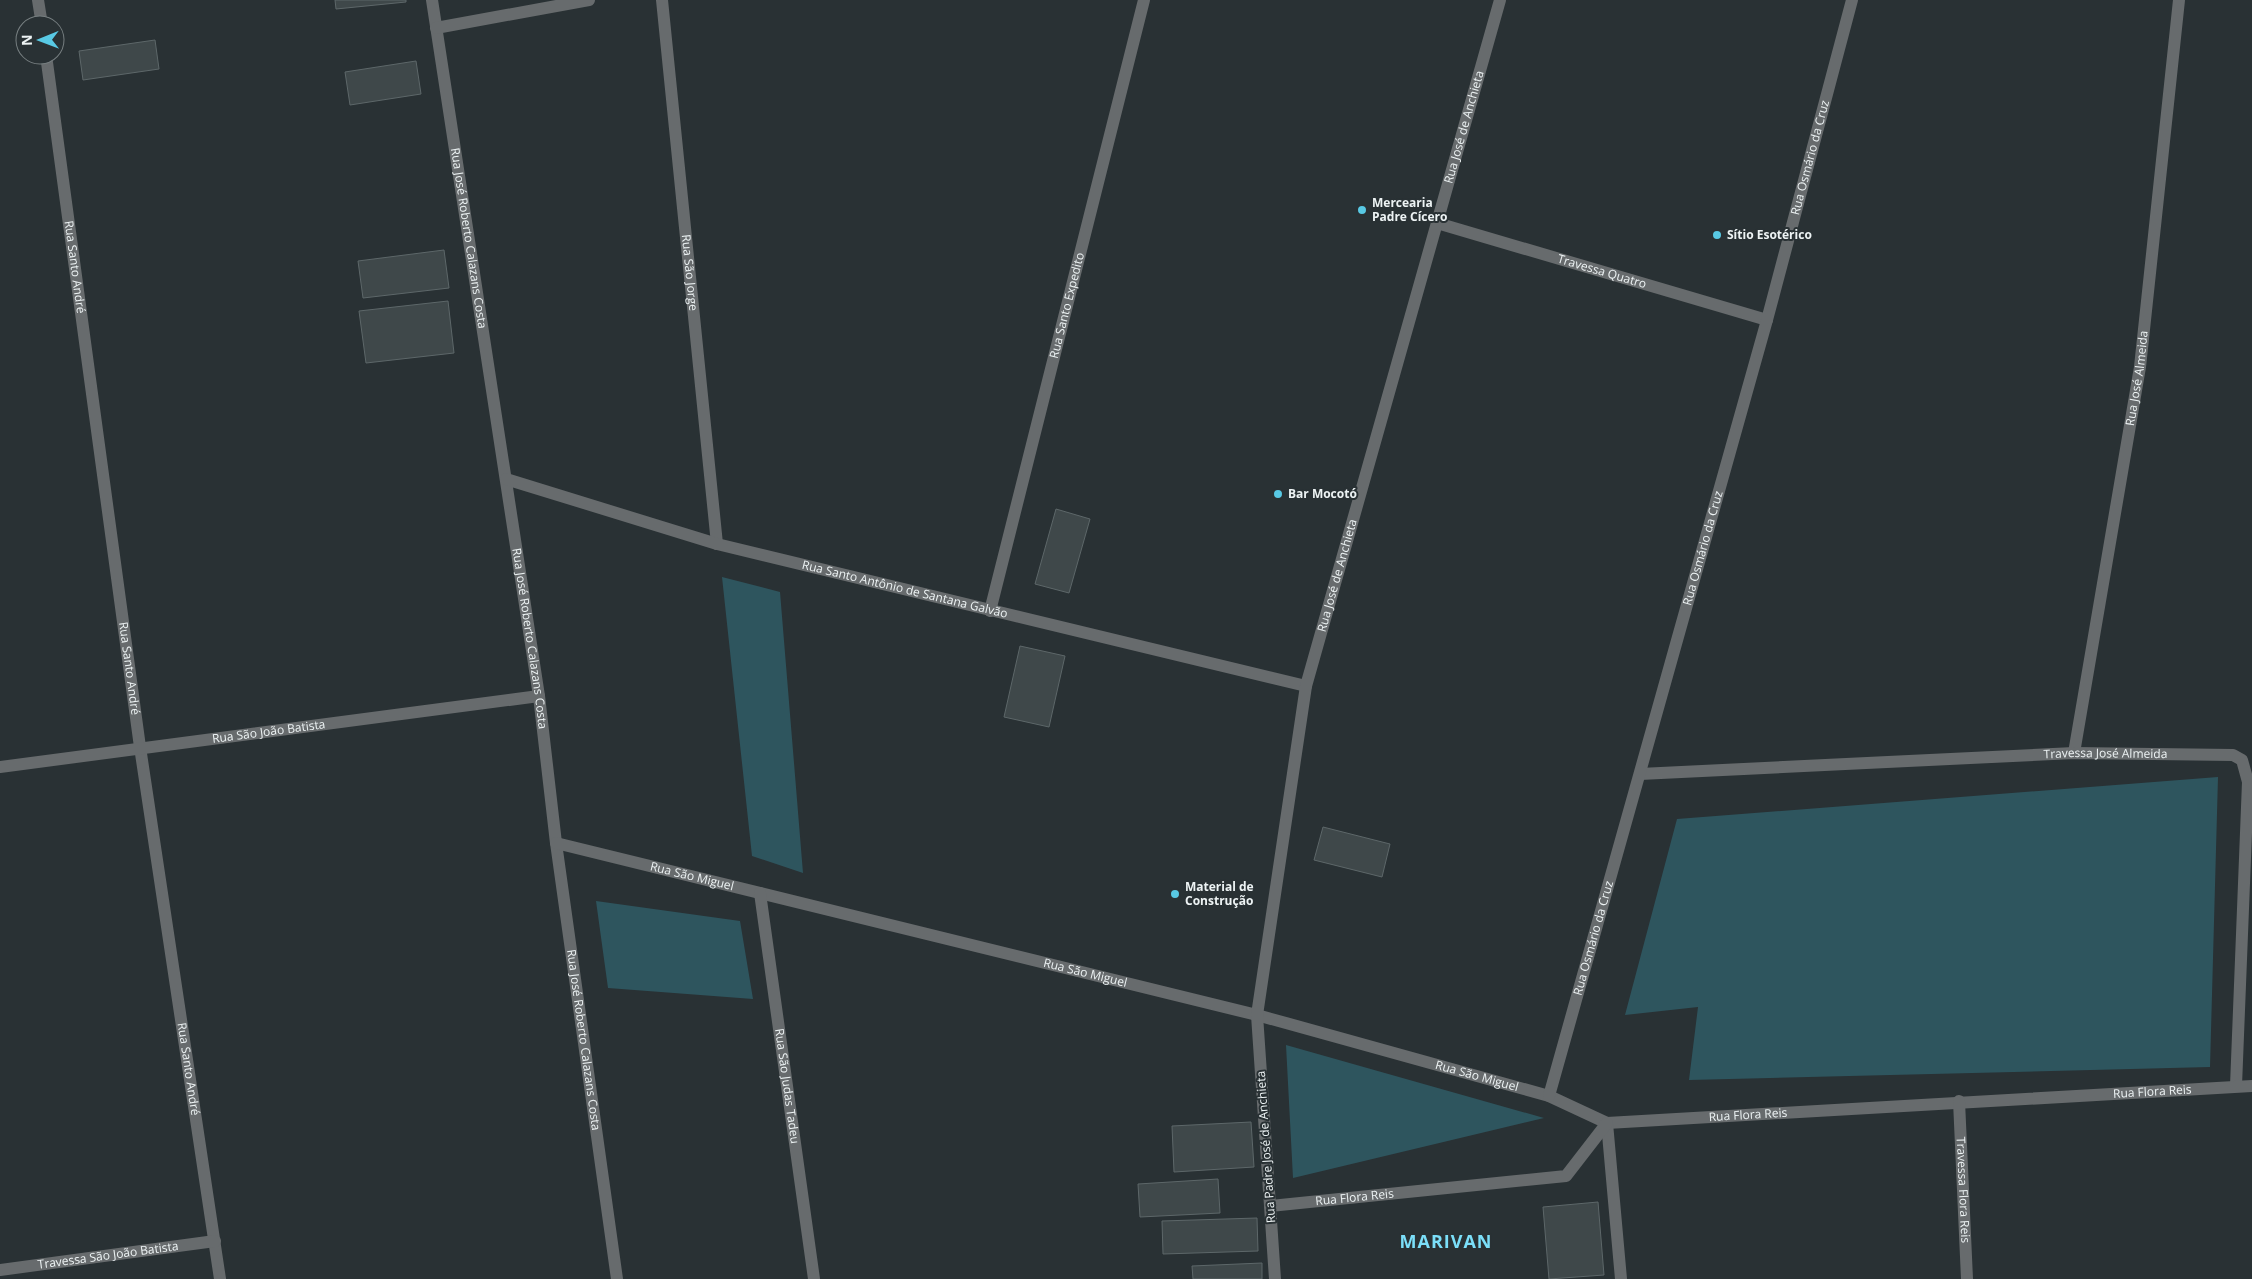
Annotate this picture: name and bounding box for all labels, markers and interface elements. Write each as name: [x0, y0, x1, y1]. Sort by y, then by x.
north arrow: [15, 15, 65, 65]
text: N: [17, 34, 36, 46]
street label: Rua José de Anchieta: [1440, 69, 1488, 185]
street label: Rua Osmário da Cruz: [1786, 98, 1833, 217]
street label: Rua José Roberto Calazans Costa: [447, 147, 491, 330]
place label: Mercearia Padre Cícero: [1372, 194, 1447, 225]
marker: Mercearia Padre Cícero: [1356, 204, 1368, 216]
street label: Rua Santo André: [61, 219, 90, 315]
place label: Sítio Esotérico: [1727, 226, 1812, 243]
marker: Sítio Esotérico: [1711, 229, 1723, 241]
street label: Rua São Jorge: [678, 234, 702, 312]
street label: Travessa Quatro: [1556, 250, 1649, 292]
street label: Rua Santo Expedito: [1045, 251, 1088, 360]
street label: Rua José Almeida: [2121, 330, 2152, 427]
place label: Bar Mocotó: [1288, 485, 1357, 502]
marker: Bar Mocotó: [1272, 488, 1284, 500]
street label: Rua Osmário da Cruz: [1678, 488, 1727, 607]
street label: Rua José de Anchieta: [1313, 517, 1361, 634]
street label: Rua José Roberto Calazans Costa: [508, 547, 552, 730]
street label: Rua Santo Antônio de Santana Galvão: [800, 556, 1010, 622]
street label: Rua Santo André: [115, 621, 145, 716]
street label: Rua São João Batista: [211, 715, 326, 747]
street label: Travessa José Almeida: [2043, 744, 2167, 762]
street label: Rua São Miguel: [648, 857, 736, 894]
place label: Material de Construção: [1185, 878, 1254, 909]
street label: Rua Osmário da Cruz: [1569, 878, 1617, 997]
marker: Material de Construção: [1169, 888, 1181, 900]
street label: Rua José Roberto Calazans Costa: [563, 948, 605, 1132]
street label: Rua São Miguel: [1042, 954, 1129, 991]
street label: Rua Santo André: [174, 1021, 204, 1117]
street label: Rua São Judas Tadeu: [771, 1027, 804, 1145]
street label: Rua São Miguel: [1433, 1056, 1521, 1095]
street label: Rua Padre José de Anchieta: [1252, 1070, 1279, 1224]
street label: Rua Flora Reis: [2113, 1080, 2192, 1102]
street label: Rua Flora Reis: [1708, 1104, 1788, 1125]
street label: Travessa Flora Reis: [1953, 1136, 1974, 1244]
street label: Rua Flora Reis: [1315, 1184, 1395, 1209]
district label: MARIVAN: [1400, 1229, 1492, 1253]
street label: Travessa São João Batista: [37, 1237, 179, 1273]

